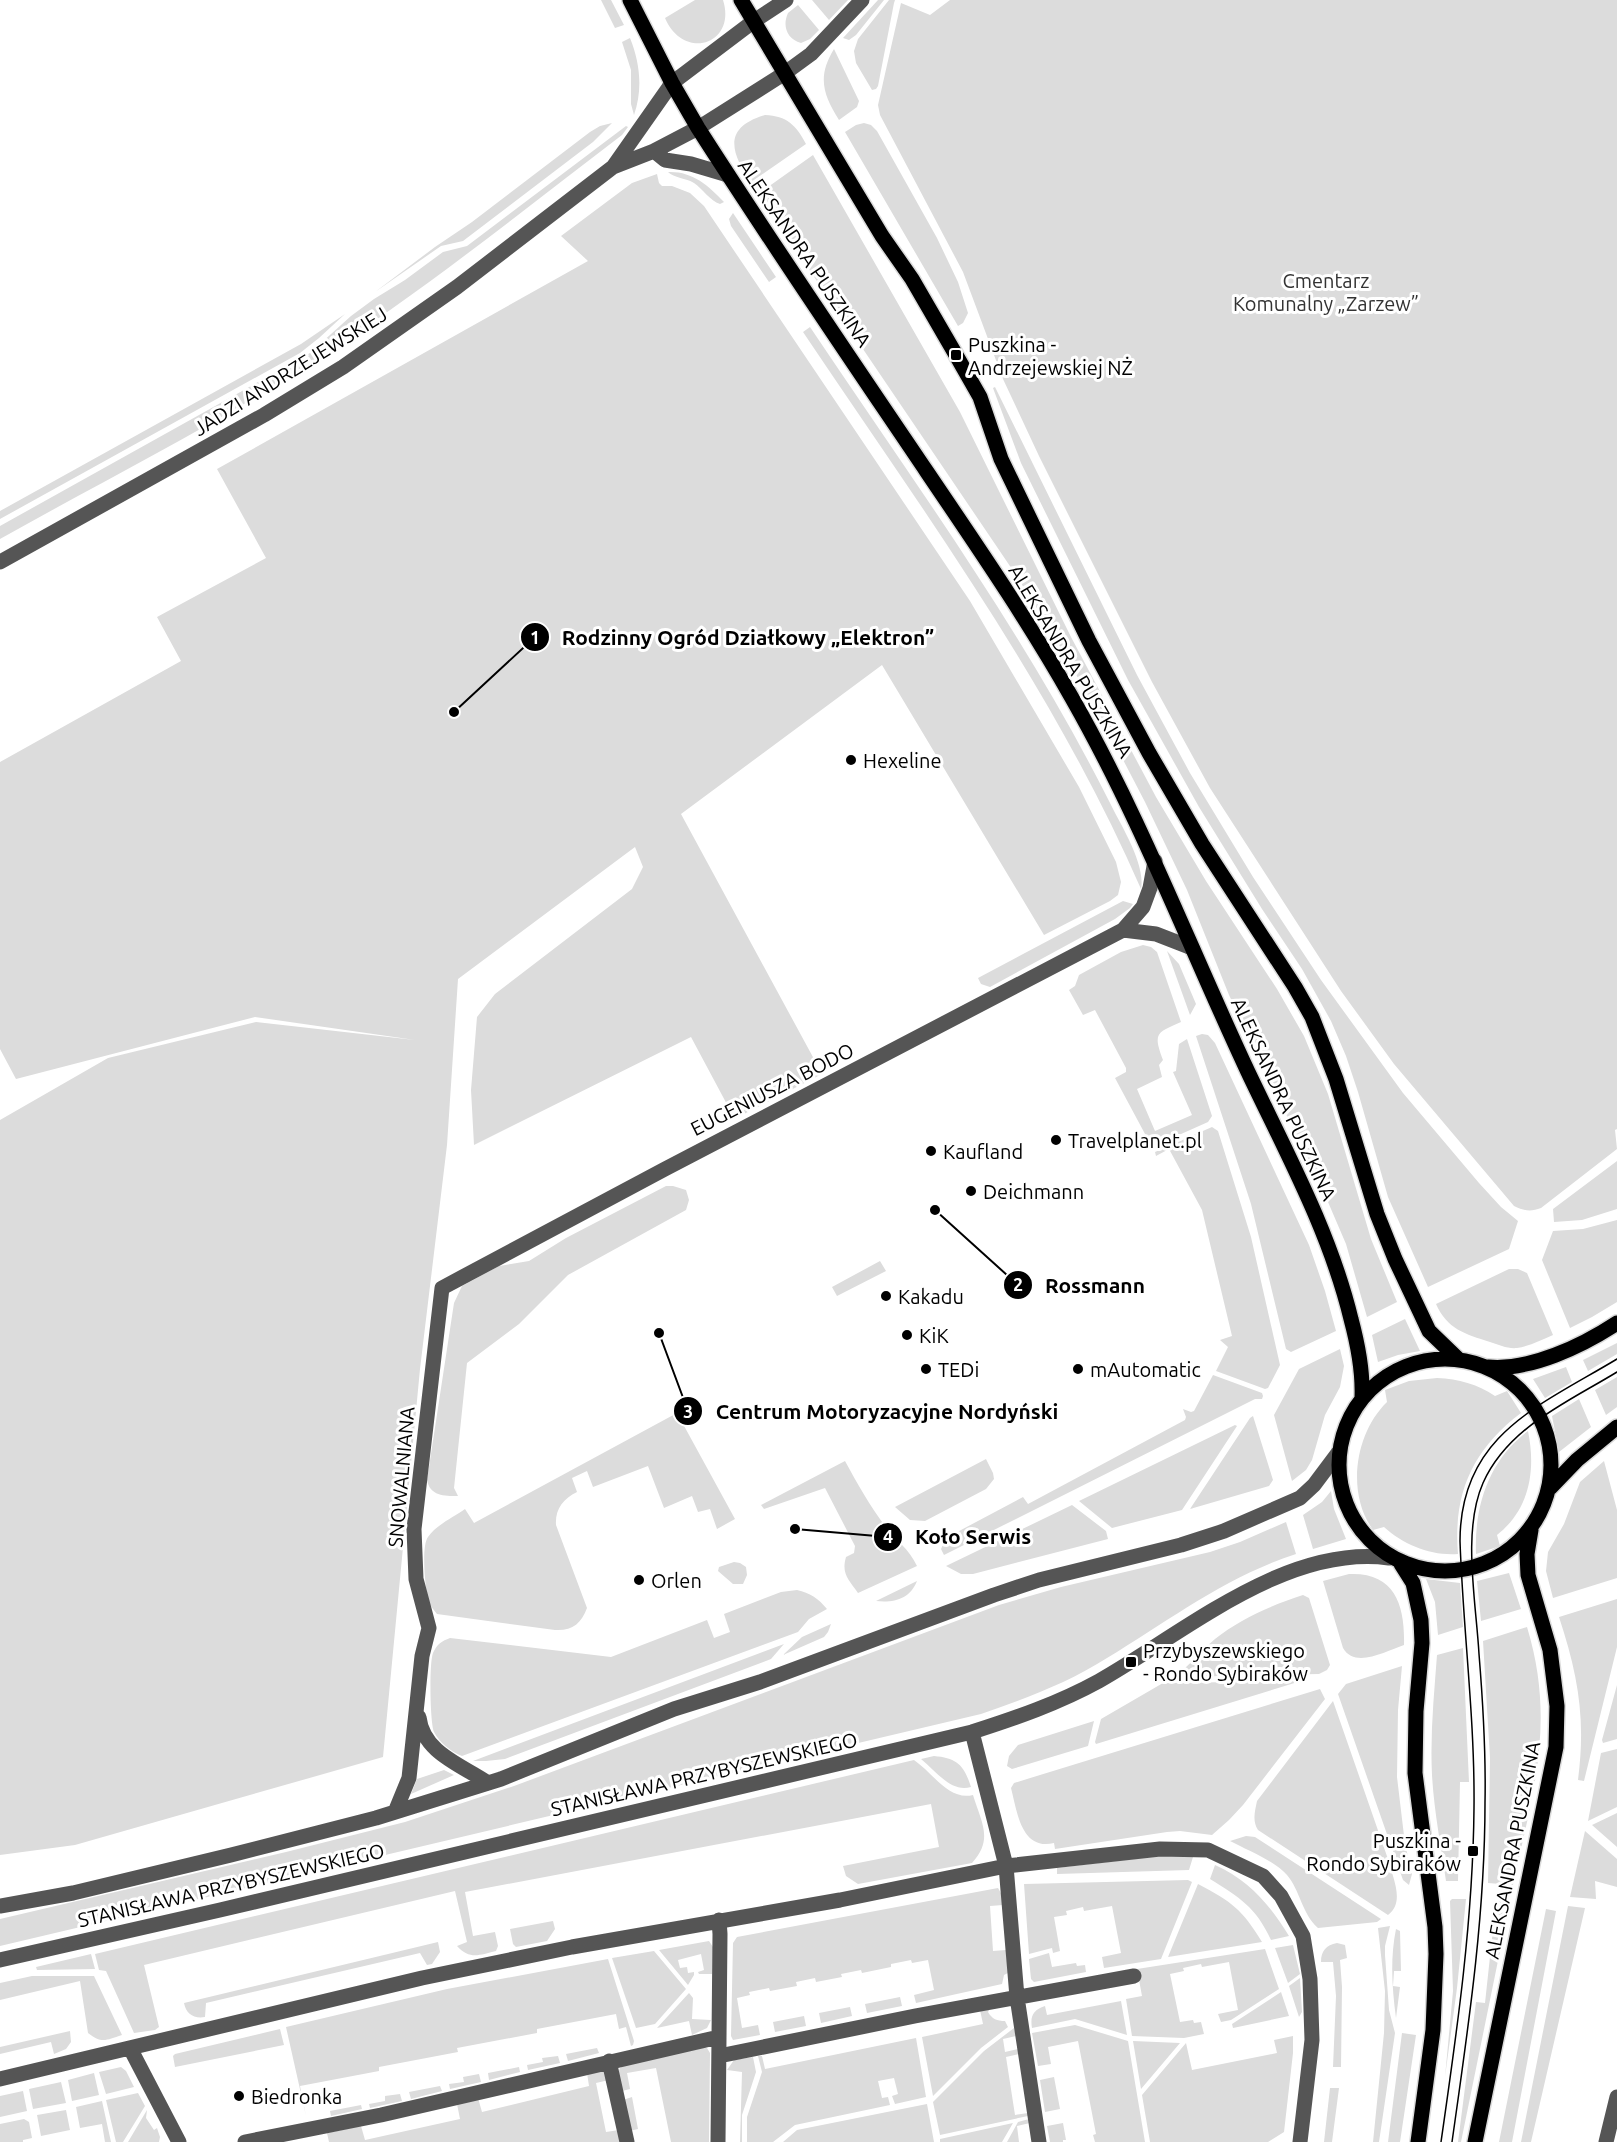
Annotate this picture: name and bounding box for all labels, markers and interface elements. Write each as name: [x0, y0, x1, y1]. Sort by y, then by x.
street label: ALEKSANDRA PUSZKINA: [734, 155, 876, 351]
park label: Cmentarz Komunalny „Zarzew”: [1233, 269, 1419, 315]
street label: JADZI ANDRZEJEWSKIEJ: [189, 302, 391, 440]
place label: Puszkina - Andrzejewskiej NŻ: [968, 333, 1133, 379]
marker: Puszkina - Andrzejewskiej NŻ: [949, 348, 963, 362]
street label: ALEKSANDRA PUSZKINA: [1004, 560, 1138, 762]
callout: Rodzinny Ogród Działkowy „Elektron”: [520, 618, 946, 657]
text: Rodzinny Ogród Działkowy „Elektron”: [562, 625, 934, 649]
text: 1: [530, 627, 540, 647]
place label: Hexeline: [863, 749, 941, 772]
marker: Hexeline: [844, 753, 858, 767]
street label: ALEKSANDRA PUSZKINA: [1227, 994, 1341, 1204]
street label: EUGENIUSZA BODO: [687, 1038, 857, 1140]
place label: Travelplanet.pl: [1068, 1129, 1202, 1152]
marker: Travelplanet.pl: [1049, 1133, 1063, 1147]
place label: Kaufland: [943, 1140, 1023, 1163]
marker: Kaufland: [924, 1144, 938, 1158]
place label: Deichmann: [983, 1180, 1084, 1203]
marker: Deichmann: [964, 1184, 978, 1198]
callout: Rossmann: [1003, 1266, 1157, 1305]
text: Rossmann: [1045, 1273, 1145, 1297]
text: 2: [1013, 1274, 1023, 1294]
place label: Kakadu: [898, 1285, 964, 1308]
marker: Kakadu: [879, 1289, 893, 1303]
place label: KiK: [919, 1324, 949, 1347]
marker: KiK: [900, 1328, 914, 1342]
place label: TEDi: [938, 1358, 979, 1381]
place label: mAutomatic: [1090, 1358, 1201, 1381]
marker: TEDi: [919, 1362, 933, 1376]
marker: mAutomatic: [1071, 1362, 1085, 1376]
callout: Centrum Motoryzacyjne Nordyński: [673, 1392, 1070, 1431]
text: Centrum Motoryzacyjne Nordyński: [716, 1399, 1058, 1423]
text: 3: [683, 1401, 693, 1421]
street label: SNOWALNIANA: [383, 1406, 419, 1548]
callout: Koło Serwis: [873, 1517, 1043, 1556]
text: Koło Serwis: [915, 1524, 1031, 1548]
text: 4: [883, 1526, 893, 1546]
place label: Orlen: [651, 1569, 702, 1592]
marker: Orlen: [632, 1573, 646, 1587]
place label: Przybyszewskiego - Rondo Sybiraków: [1143, 1639, 1309, 1685]
marker: Przybyszewskiego - Rondo Sybiraków: [1124, 1655, 1138, 1669]
street label: STANISŁAWA PRZYBYSZEWSKIEGO: [549, 1727, 859, 1821]
street label: ALEKSANDRA PUSZKINA: [1480, 1739, 1544, 1961]
place label: Puszkina - Rondo Sybiraków: [1306, 1829, 1461, 1875]
street label: STANISŁAWA PRZYBYSZEWSKIEGO: [76, 1838, 386, 1932]
marker: Puszkina - Rondo Sybiraków: [1466, 1844, 1480, 1858]
place label: Biedronka: [251, 2085, 342, 2108]
marker: Biedronka: [232, 2089, 246, 2103]

